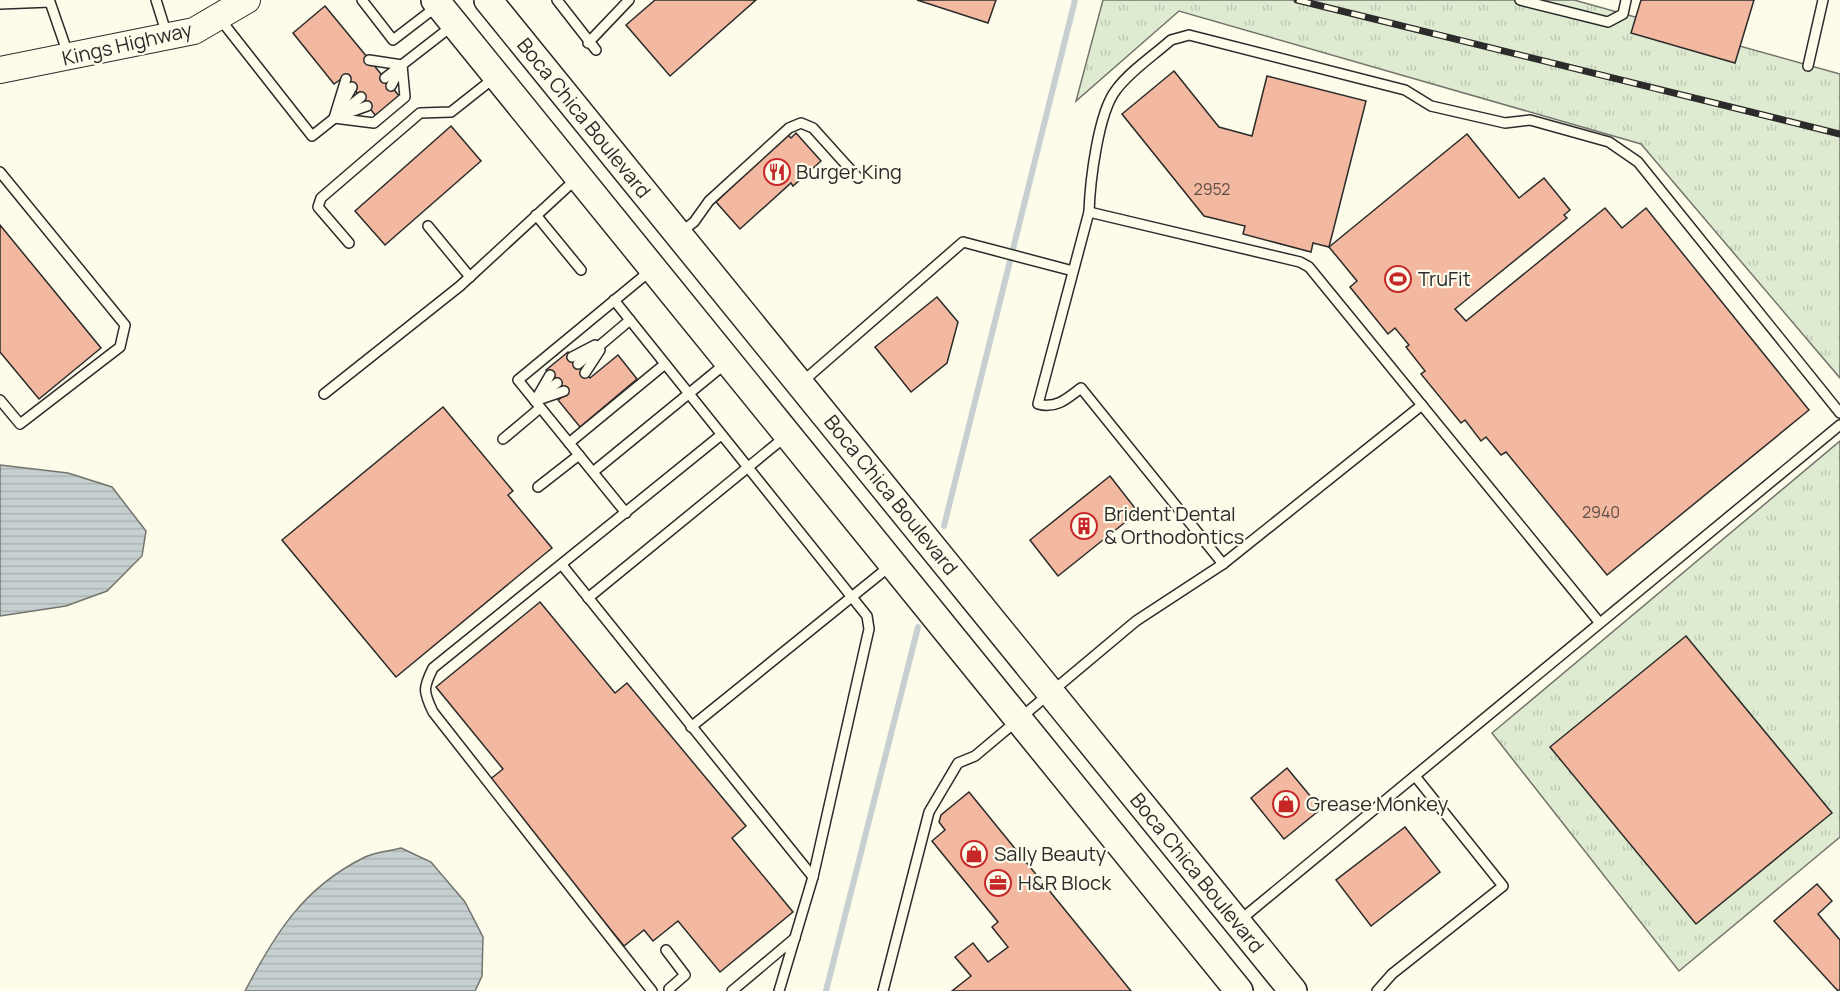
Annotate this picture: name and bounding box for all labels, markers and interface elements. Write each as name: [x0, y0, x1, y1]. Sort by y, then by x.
street label: Kings Highway: [59, 15, 195, 72]
street label: Boca Chica Boulevard: [511, 32, 657, 203]
restaurant icon: Burger King: [762, 157, 792, 187]
place label: Burger King: [796, 158, 902, 185]
house number: 2952: [1194, 178, 1230, 200]
sports icon: TruFit: [1383, 264, 1413, 294]
place label: TruFit: [1418, 265, 1471, 292]
street label: Boca Chica Boulevard: [818, 409, 964, 580]
place label: Brident Dental & Orthodontics: [1104, 500, 1244, 550]
house number: 2940: [1582, 501, 1620, 523]
building icon: Brident Dental & Orthodontics: [1069, 511, 1099, 541]
street label: Boca Chica Boulevard: [1124, 787, 1270, 958]
shop icon: Grease Monkey: [1271, 789, 1301, 819]
place label: Grease Monkey: [1306, 790, 1449, 817]
shop icon: Sally Beauty: [959, 839, 989, 869]
place label: Sally Beauty: [994, 840, 1107, 867]
office icon: H&R Block: [983, 868, 1013, 898]
place label: H&R Block: [1018, 869, 1112, 896]

